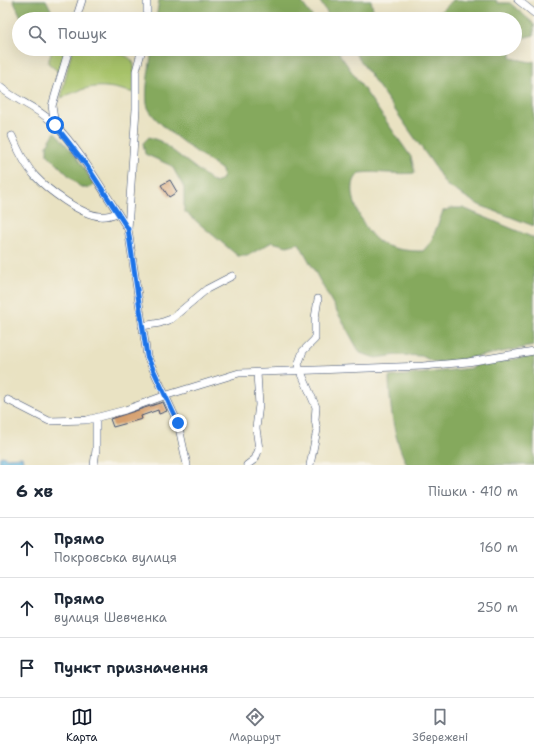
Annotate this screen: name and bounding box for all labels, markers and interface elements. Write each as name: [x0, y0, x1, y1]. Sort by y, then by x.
search box: [12, 12, 522, 56]
icon: search: [26, 23, 48, 45]
text: Пошук: [58, 24, 107, 44]
route start: [46, 116, 64, 134]
route end: [169, 414, 187, 432]
text: 6 хв: [16, 480, 53, 502]
text: Пішки · 410 m: [428, 483, 518, 500]
text: Прямо: [54, 529, 104, 549]
icon: ahead: [16, 537, 38, 559]
text: 160 m: [480, 539, 518, 556]
text: Покровська вулиця: [54, 549, 177, 566]
text: Прямо: [54, 589, 104, 609]
icon: ahead: [16, 597, 38, 619]
text: 250 m: [477, 599, 518, 616]
text: вулиця Шевченка: [54, 609, 167, 626]
icon: arrive: [16, 657, 38, 679]
text: Пункт призначення: [54, 658, 209, 678]
tab: Карта: [66, 706, 97, 745]
tab: Маршрут: [229, 706, 281, 745]
tab: Збережені: [412, 706, 468, 745]

